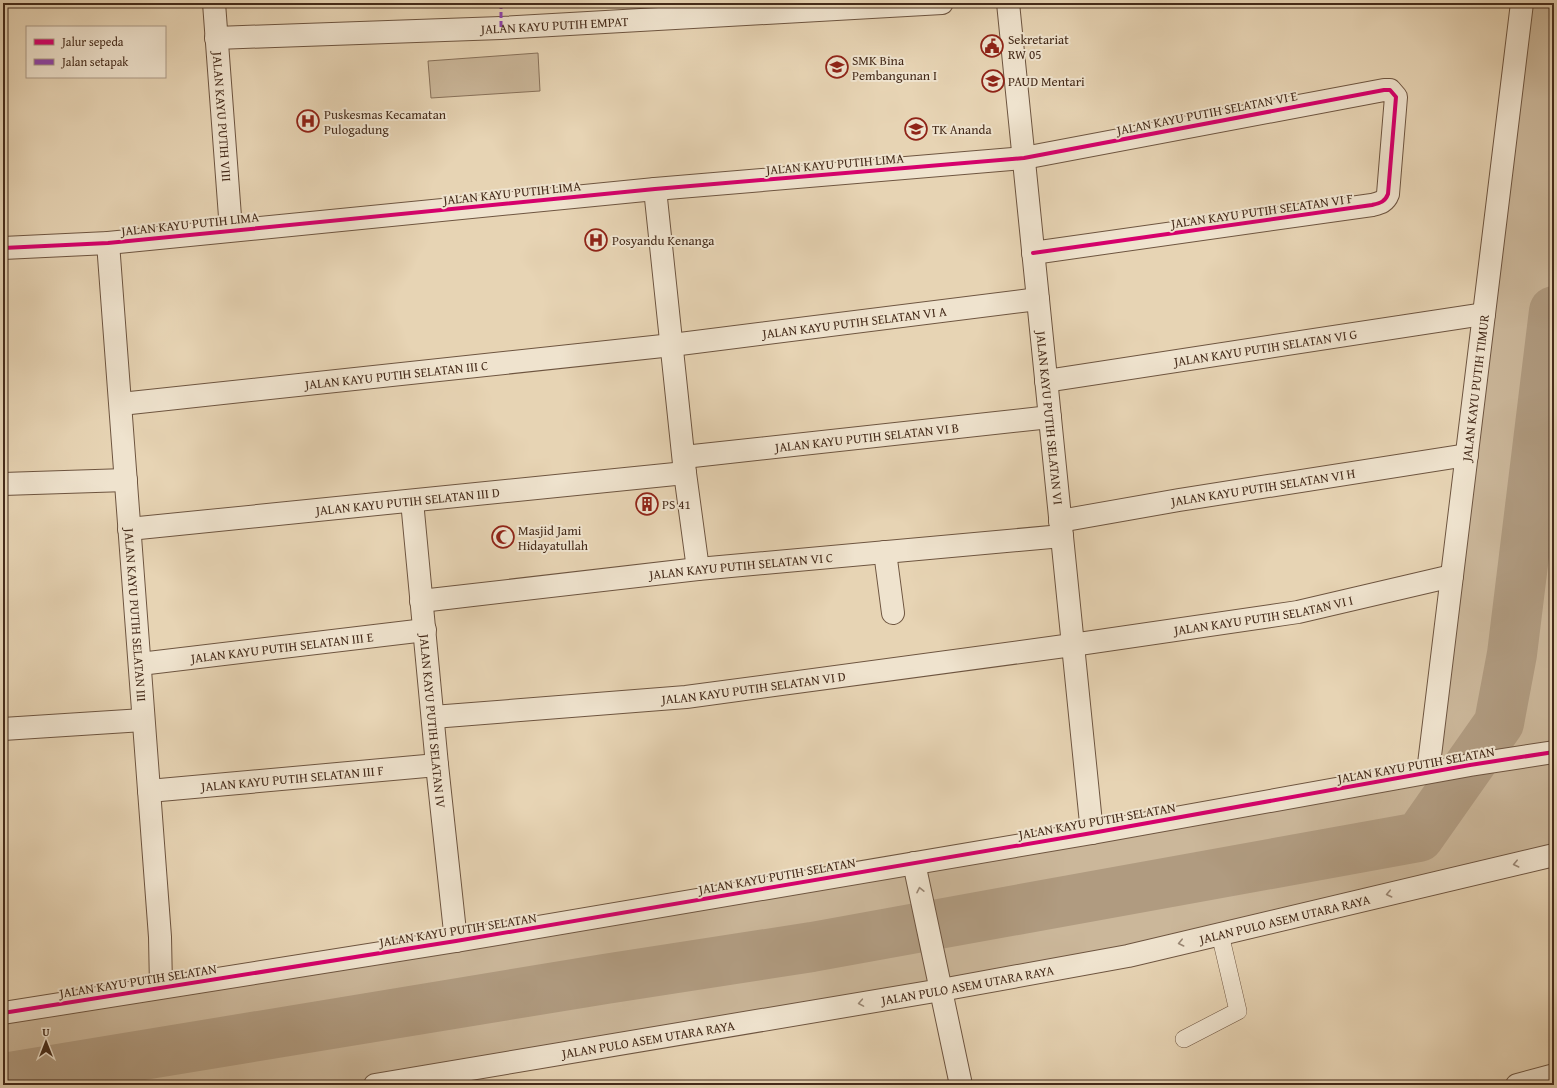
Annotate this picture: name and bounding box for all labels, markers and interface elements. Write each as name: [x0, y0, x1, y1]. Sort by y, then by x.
street label: JALAN KAYU PUTIH EMPAT: [479, 11, 630, 38]
legend: [26, 26, 166, 78]
place label: Sekretariat RW 05: [1008, 30, 1069, 64]
text: Jalur sepeda: [60, 33, 124, 50]
public building icon: Sekretariat RW 05: [979, 33, 1005, 59]
street label: JALAN KAYU PUTIH VIII: [208, 49, 237, 182]
place label: SMK Bina Pembangunan I: [852, 51, 937, 85]
text: Jalan setapak: [60, 53, 129, 70]
school or university icon: SMK Bina Pembangunan I: [824, 54, 850, 80]
school or university icon: PAUD Mentari: [980, 68, 1006, 94]
place label: PAUD Mentari: [1008, 72, 1085, 91]
street label: JALAN KAYU PUTIH SELATAN VI E: [1113, 86, 1299, 140]
place label: Puskesmas Kecamatan Pulogadung: [324, 105, 447, 139]
hospital icon: Puskesmas Kecamatan Pulogadung: [295, 108, 321, 134]
school or university icon: TK Ananda: [903, 116, 929, 142]
place label: TK Ananda: [932, 120, 992, 139]
street label: JALAN KAYU PUTIH LIMA: [763, 148, 905, 180]
street label: JALAN KAYU PUTIH LIMA: [440, 176, 582, 210]
street label: JALAN KAYU PUTIH SELATAN VI F: [1168, 189, 1354, 233]
street label: JALAN KAYU PUTIH LIMA: [118, 207, 260, 241]
hospital icon: Posyandu Kenanga: [583, 227, 609, 253]
place label: Posyandu Kenanga: [612, 231, 715, 250]
street label: JALAN KAYU PUTIH SELATAN VI A: [759, 301, 948, 343]
street label: JALAN KAYU PUTIH TIMUR: [1456, 313, 1493, 464]
street label: JALAN KAYU PUTIH SELATAN VI G: [1171, 324, 1359, 371]
street label: JALAN KAYU PUTIH SELATAN VI: [1032, 328, 1068, 506]
street label: JALAN KAYU PUTIH SELATAN III C: [302, 355, 489, 394]
street label: JALAN KAYU PUTIH SELATAN VI B: [772, 418, 960, 457]
street label: JALAN KAYU PUTIH SELATAN VI H: [1168, 463, 1357, 511]
street label: JALAN KAYU PUTIH SELATAN III D: [313, 482, 501, 520]
building icon: PS 41: [634, 491, 660, 517]
place label: PS 41: [662, 495, 691, 514]
place label: Masjid Jami Hidayatullah: [518, 521, 589, 555]
mosque icon: Masjid Jami Hidayatullah: [490, 524, 516, 550]
street label: JALAN KAYU PUTIH SELATAN III: [120, 525, 152, 702]
street label: JALAN KAYU PUTIH SELATAN VI C: [646, 547, 834, 584]
street label: JALAN KAYU PUTIH SELATAN VI I: [1171, 590, 1355, 640]
street label: JALAN KAYU PUTIH SELATAN III E: [188, 627, 375, 668]
street label: JALAN KAYU PUTIH SELATAN IV: [415, 631, 451, 809]
street label: JALAN KAYU PUTIH SELATAN VI D: [659, 666, 847, 709]
street label: JALAN KAYU PUTIH SELATAN: [1334, 742, 1496, 789]
street label: JALAN KAYU PUTIH SELATAN III F: [198, 760, 385, 796]
street label: JALAN KAYU PUTIH SELATAN: [1015, 798, 1177, 845]
street label: JALAN KAYU PUTIH SELATAN: [695, 853, 857, 900]
one-way arrow: [1513, 860, 1519, 868]
one-way arrow: [916, 887, 925, 893]
street label: JALAN PULO ASEM UTARA RAYA: [1195, 889, 1372, 949]
one-way arrow: [1386, 889, 1393, 897]
street label: JALAN KAYU PUTIH SELATAN: [376, 908, 538, 952]
one-way arrow: [1178, 939, 1184, 947]
street label: JALAN KAYU PUTIH SELATAN: [56, 959, 218, 1003]
street label: JALAN PULO ASEM UTARA RAYA: [878, 960, 1055, 1010]
one-way arrow: [858, 999, 864, 1007]
street label: JALAN PULO ASEM UTARA RAYA: [558, 1015, 736, 1063]
north arrow: [26, 1022, 66, 1062]
text: U: [42, 1024, 50, 1040]

